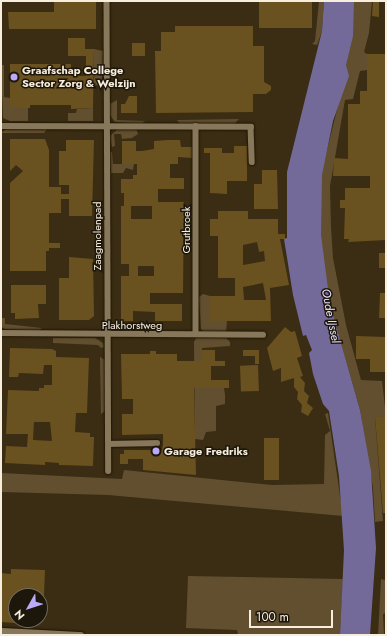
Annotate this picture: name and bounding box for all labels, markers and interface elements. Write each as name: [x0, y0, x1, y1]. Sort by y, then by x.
place label: Graafschap College Sector Zorg & Welzijn: [22, 64, 136, 90]
marker: Graafschap College Sector Zorg & Welzijn: [9, 72, 19, 82]
street label: Zaagmolenpad: [90, 201, 104, 271]
street label: Grutbroek: [179, 206, 193, 254]
water label: Oude IJssel: [318, 287, 342, 345]
street label: Plakhorstweg: [102, 318, 162, 332]
place label: Garage Fredriks: [164, 444, 248, 458]
marker: Garage Fredriks: [151, 446, 161, 456]
north arrow: [8, 588, 48, 628]
scale bar: [251, 602, 335, 628]
text: N: [10, 607, 28, 623]
text: 100 m: [256, 608, 289, 626]

